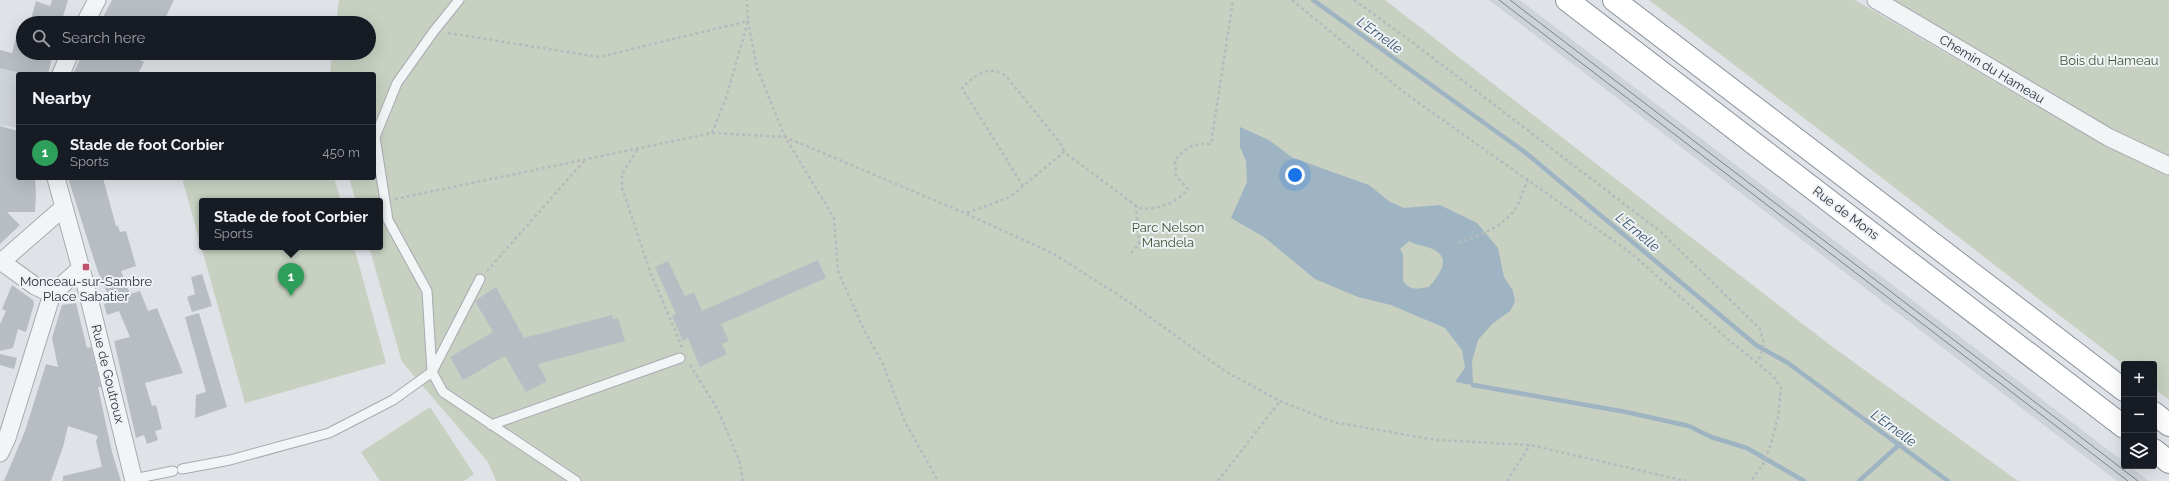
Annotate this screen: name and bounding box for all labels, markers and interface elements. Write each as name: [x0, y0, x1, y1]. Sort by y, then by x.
water label: L'Ernelle: [1354, 13, 1406, 57]
search box: [16, 16, 376, 60]
icon: search: [30, 27, 52, 49]
text: Search here: [62, 29, 145, 47]
street label: Chemin du Hameau: [1937, 32, 2047, 106]
park label: Bois du Hameau: [2060, 53, 2158, 68]
text: Nearby: [32, 88, 91, 108]
text: Stade de foot Corbier: [70, 136, 224, 154]
text: 1: [42, 145, 48, 160]
text: 450 m: [323, 145, 360, 160]
text: Sports: [70, 154, 109, 169]
your location: [1285, 165, 1305, 185]
street label: Rue de Mons: [1810, 183, 1882, 243]
popup: [199, 198, 383, 250]
text: Stade de foot Corbier: [214, 208, 368, 226]
water label: L'Ernelle: [1613, 209, 1664, 255]
park label: Parc Nelson Mandela: [1132, 220, 1204, 250]
text: Sports: [214, 226, 253, 241]
marker: Monceau-sur-Sambre Place Sabatier: [81, 262, 91, 272]
pin: 1: [278, 263, 304, 296]
place label: Monceau-sur-Sambre Place Sabatier: [20, 274, 152, 304]
street label: Rue de Goutroux: [88, 323, 128, 426]
map controls: [2121, 361, 2157, 469]
button: +: [2121, 361, 2157, 397]
button: −: [2121, 397, 2157, 433]
water label: L'Ernelle: [1868, 406, 1920, 450]
button: layers: [2121, 433, 2157, 469]

